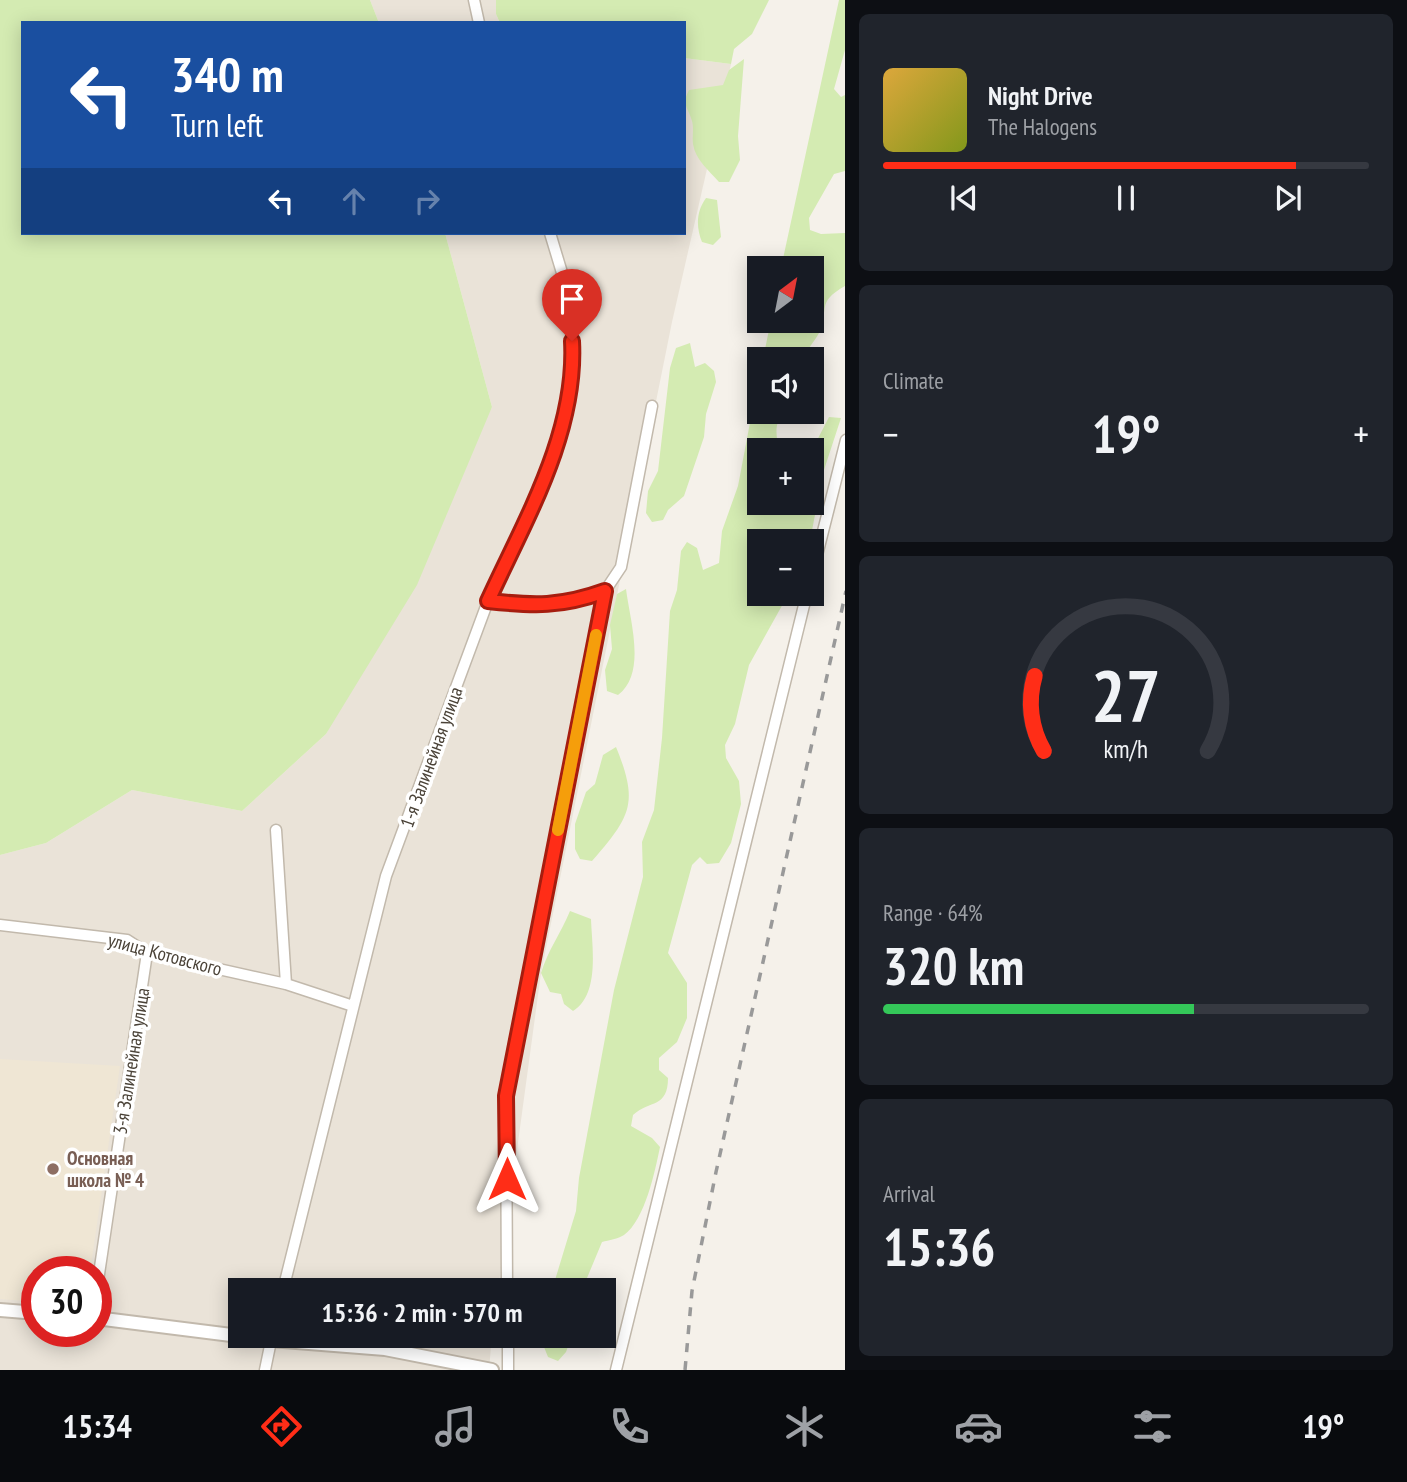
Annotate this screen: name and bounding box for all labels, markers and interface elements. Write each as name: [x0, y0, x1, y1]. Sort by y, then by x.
text: 340 m: [171, 42, 284, 106]
icon: left: [56, 49, 147, 140]
text: Night Drive: [988, 79, 1093, 112]
text: Turn left: [171, 104, 263, 146]
text: The Halogens: [988, 112, 1097, 141]
icon: previous: [945, 179, 983, 217]
icon: pause: [1107, 179, 1145, 217]
icon: next: [1269, 179, 1307, 217]
icon: left: [262, 182, 300, 220]
icon: ahead: [335, 182, 373, 220]
icon: right: [408, 182, 446, 220]
north arrow: [747, 256, 824, 332]
map controls: [747, 256, 824, 606]
pin: [542, 269, 602, 341]
icon: arrive: [553, 280, 591, 318]
button: sound: [747, 347, 824, 424]
text: Climate: [883, 366, 944, 395]
text: 19°: [1092, 400, 1160, 467]
text: −: [883, 409, 899, 458]
text: +: [1353, 409, 1369, 458]
button: +: [747, 438, 824, 515]
button: −: [747, 529, 824, 606]
text: 27: [1091, 647, 1161, 741]
street label: 1-я Залинейная улица: [394, 683, 468, 831]
text: km/h: [1104, 733, 1148, 765]
text: Range · 64%: [883, 898, 983, 927]
street label: улица Котовского: [105, 927, 225, 981]
text: 320 km: [883, 932, 1024, 999]
street label: 3-я Залинейная улица: [108, 986, 154, 1136]
position arrow: [470, 1142, 544, 1216]
place label: Основная школа № 4: [67, 1146, 144, 1192]
marker: Основная школа № 4: [45, 1161, 61, 1177]
text: Arrival: [883, 1179, 935, 1208]
text: 15:36: [883, 1213, 995, 1280]
speed limit sign: 30: [21, 1256, 112, 1347]
text: 15:36 · 2 min · 570 m: [322, 1296, 522, 1329]
icon: directions: [257, 1402, 306, 1451]
icon: music: [431, 1402, 480, 1451]
icon: phone: [605, 1402, 654, 1451]
icon: climate: [780, 1402, 829, 1451]
icon: car: [954, 1402, 1003, 1451]
icon: filters: [1128, 1402, 1177, 1451]
text: 15:34: [63, 1405, 132, 1447]
text: 19°: [1302, 1405, 1344, 1447]

